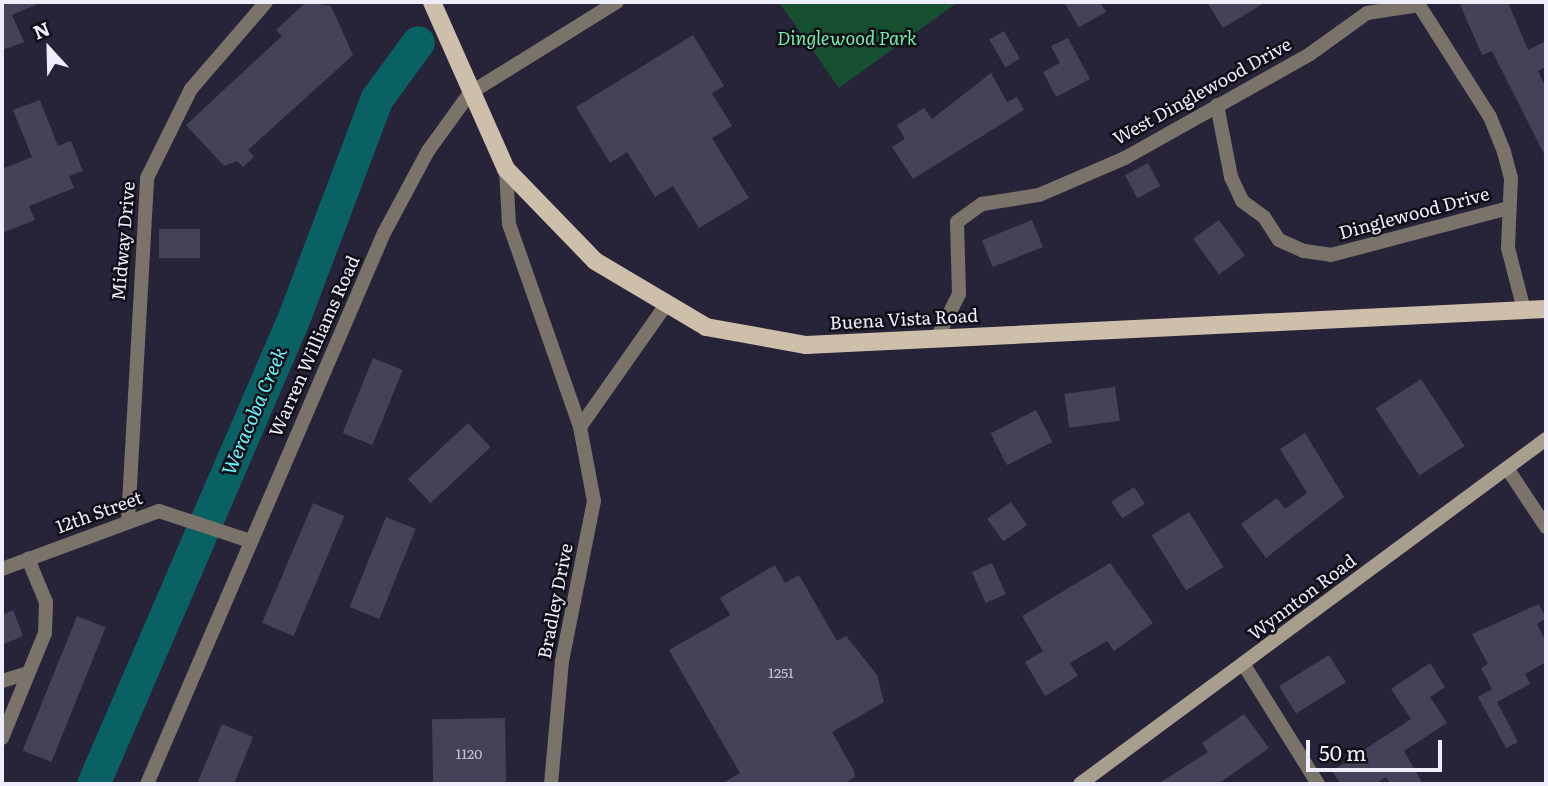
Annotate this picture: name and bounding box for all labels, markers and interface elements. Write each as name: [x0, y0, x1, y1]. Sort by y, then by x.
north arrow: [14, 14, 84, 84]
text: N: [28, 14, 54, 46]
park label: Dinglewood Park: [777, 27, 917, 49]
street label: West Dinglewood Drive: [1109, 33, 1295, 149]
street label: Midway Drive: [107, 180, 139, 302]
street label: Dinglewood Drive: [1336, 183, 1492, 243]
street label: Warren Williams Road: [264, 252, 364, 440]
street label: Buena Vista Road: [829, 304, 979, 334]
water label: Weracoba Creek: [217, 344, 291, 478]
street label: 12th Street: [53, 486, 145, 538]
street label: Bradley Drive: [533, 541, 577, 661]
street label: Wynnton Road: [1244, 550, 1360, 644]
house number: 1251: [768, 664, 794, 680]
scale bar: [1310, 726, 1446, 770]
text: 50 m: [1319, 736, 1366, 767]
house number: 1120: [456, 745, 482, 761]

